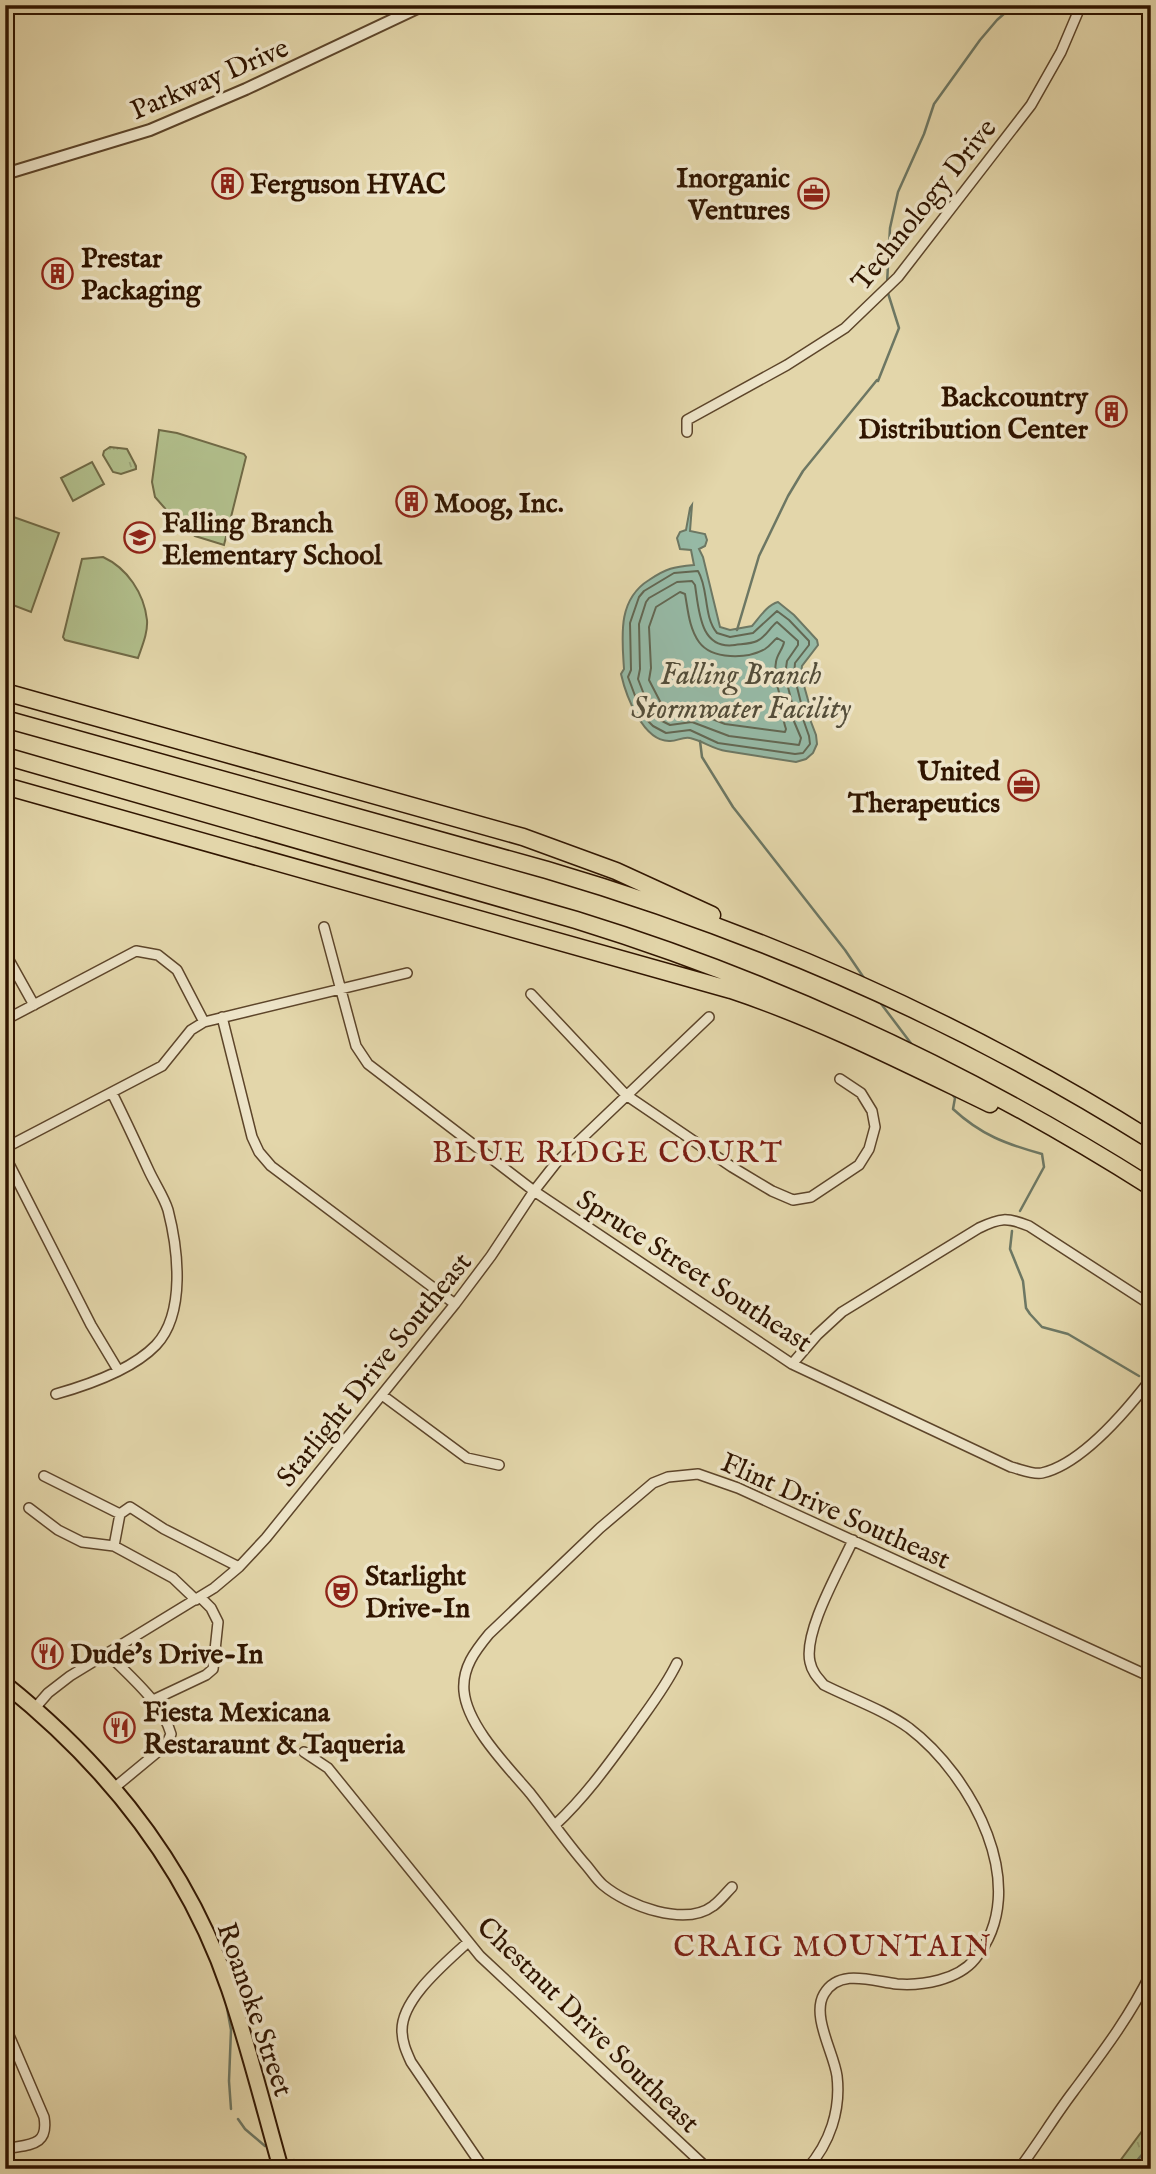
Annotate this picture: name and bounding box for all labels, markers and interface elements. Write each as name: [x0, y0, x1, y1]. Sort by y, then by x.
street label: Parkway Drive: [126, 31, 294, 129]
street label: Technology Drive: [845, 112, 1005, 299]
place label: Inorganic Ventures: [676, 162, 790, 229]
building icon: Ferguson HVAC: [210, 166, 244, 200]
place label: Ferguson HVAC: [250, 168, 446, 203]
office icon: Inorganic Ventures: [796, 176, 830, 210]
place label: Prestar Packaging: [81, 242, 202, 309]
building icon: Prestar Packaging: [41, 256, 75, 290]
place label: Backcountry Distribution Center: [858, 381, 1089, 448]
building icon: Backcountry Distribution Center: [1094, 395, 1128, 429]
building icon: Moog, Inc.: [394, 485, 428, 519]
place label: Moog, Inc.: [434, 487, 564, 522]
place label: Falling Branch Elementary School: [162, 507, 383, 574]
school or university icon: Falling Branch Elementary School: [122, 521, 156, 555]
water label: Falling Branch Stormwater Facility: [631, 657, 852, 729]
place label: United Therapeutics: [847, 755, 1001, 822]
office icon: United Therapeutics: [1006, 769, 1040, 803]
district label: BLUE RIDGE COURT: [432, 1135, 784, 1173]
street label: Spruce Street Southeast: [569, 1183, 818, 1361]
street label: Starlight Drive Southeast: [270, 1246, 480, 1495]
street label: Flint Drive Southeast: [715, 1446, 956, 1579]
place label: Starlight Drive-In: [365, 1560, 470, 1627]
theatre icon: Starlight Drive-In: [325, 1574, 359, 1608]
restaurant icon: Dude's Drive-In: [30, 1636, 64, 1670]
place label: Dude's Drive-In: [70, 1638, 264, 1673]
place label: Fiesta Mexicana Restaraunt & Taqueria: [143, 1696, 406, 1763]
restaurant icon: Fiesta Mexicana Restaraunt & Taqueria: [103, 1710, 137, 1744]
street label: Chestnut Drive Southeast: [469, 1910, 706, 2142]
street label: Roanoke Street: [208, 1918, 300, 2102]
district label: CRAIG MOUNTAIN: [673, 1929, 993, 1967]

